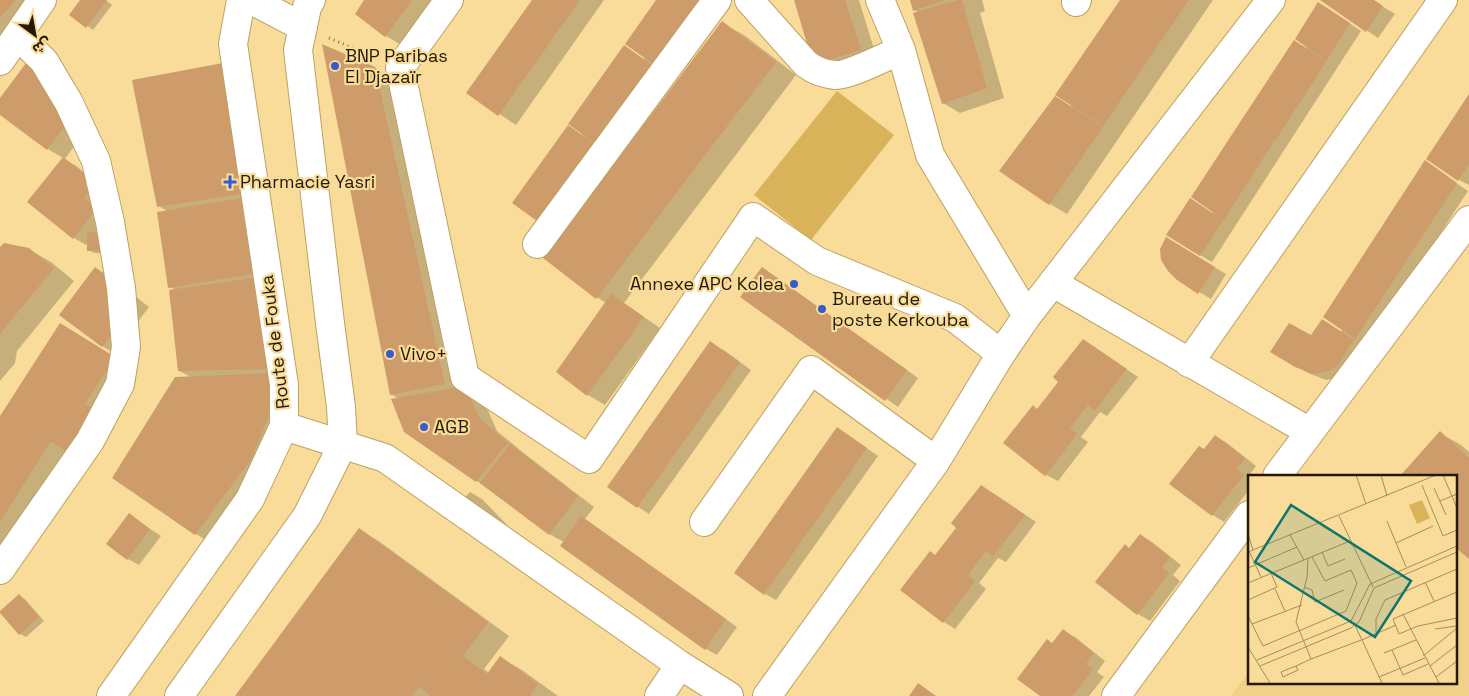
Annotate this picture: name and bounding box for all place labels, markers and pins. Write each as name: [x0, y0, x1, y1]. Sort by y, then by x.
place label: BNP Paribas El Djazaïr: [345, 44, 448, 88]
marker: BNP Paribas El Djazaïr: [329, 60, 341, 72]
place label: Pharmacie Yasri: [240, 170, 375, 193]
marker: Pharmacie Yasri: [224, 176, 236, 188]
place label: Annexe APC Kolea: [630, 272, 784, 295]
marker: Annexe APC Kolea: [788, 278, 800, 290]
place label: Bureau de poste Kerkouba: [832, 287, 969, 331]
marker: Bureau de poste Kerkouba: [816, 303, 828, 315]
place label: Vivo+: [400, 342, 447, 365]
marker: Vivo+: [384, 348, 396, 360]
place label: AGB: [434, 415, 469, 438]
marker: AGB: [418, 421, 430, 433]

